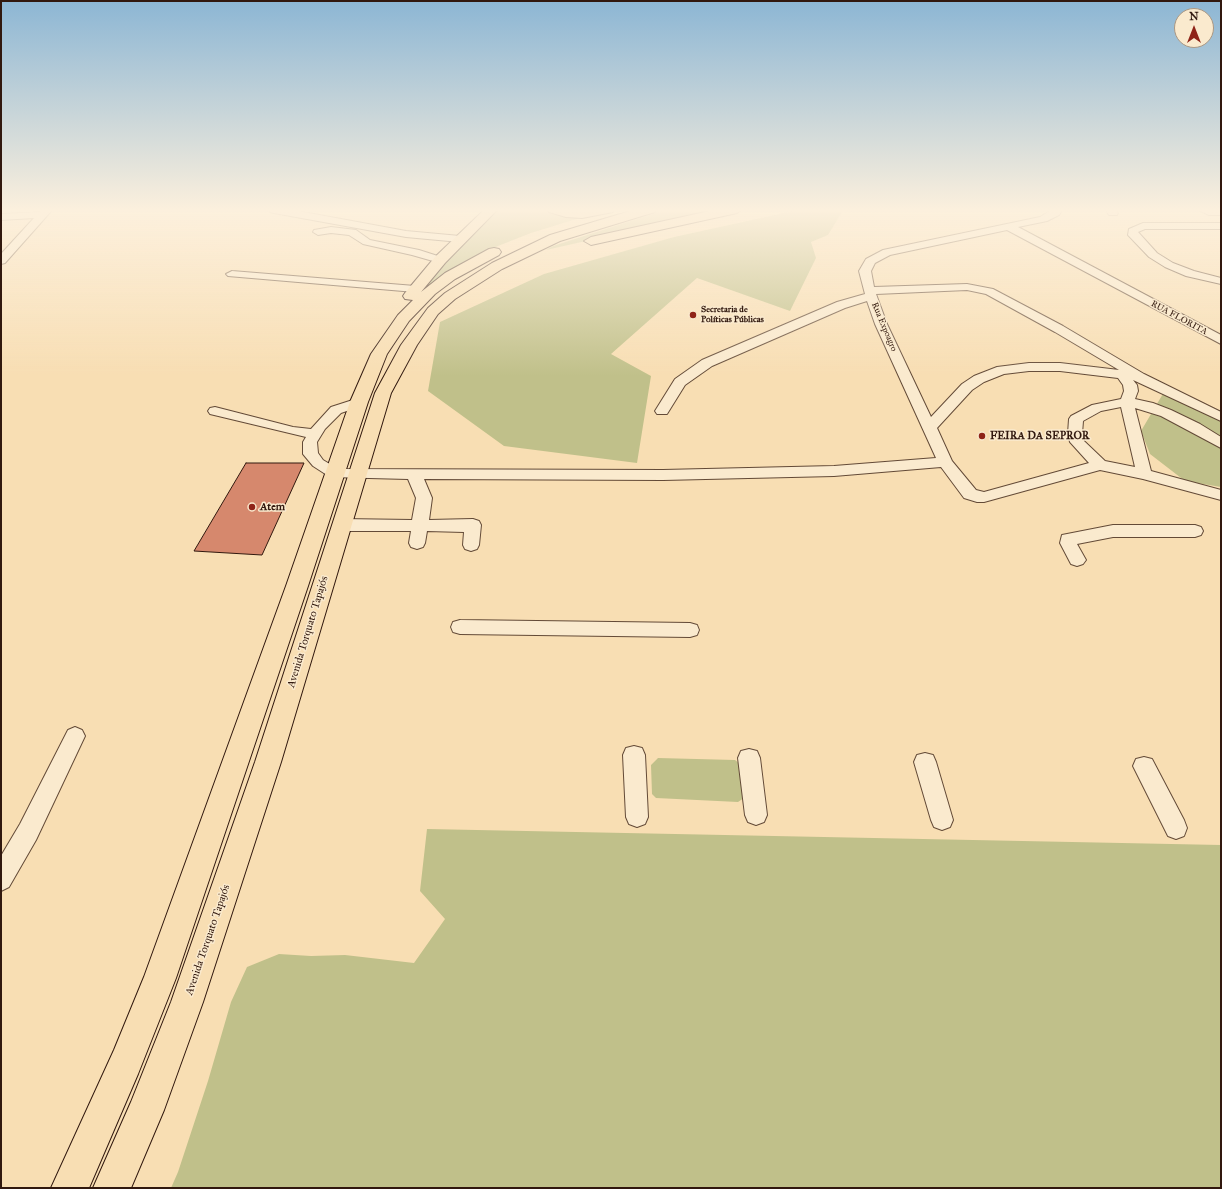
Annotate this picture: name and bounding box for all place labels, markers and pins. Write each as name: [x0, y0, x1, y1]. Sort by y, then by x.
place label: Secretaria de Políticas Públicas: [701, 305, 764, 326]
marker: Secretaria de Políticas Públicas: [688, 310, 698, 320]
place label: FEIRA DA SEPROR: [990, 429, 1090, 443]
marker: FEIRA DA SEPROR: [977, 431, 987, 441]
place label: Atem: [260, 500, 285, 514]
marker: Atem: [247, 502, 257, 512]

